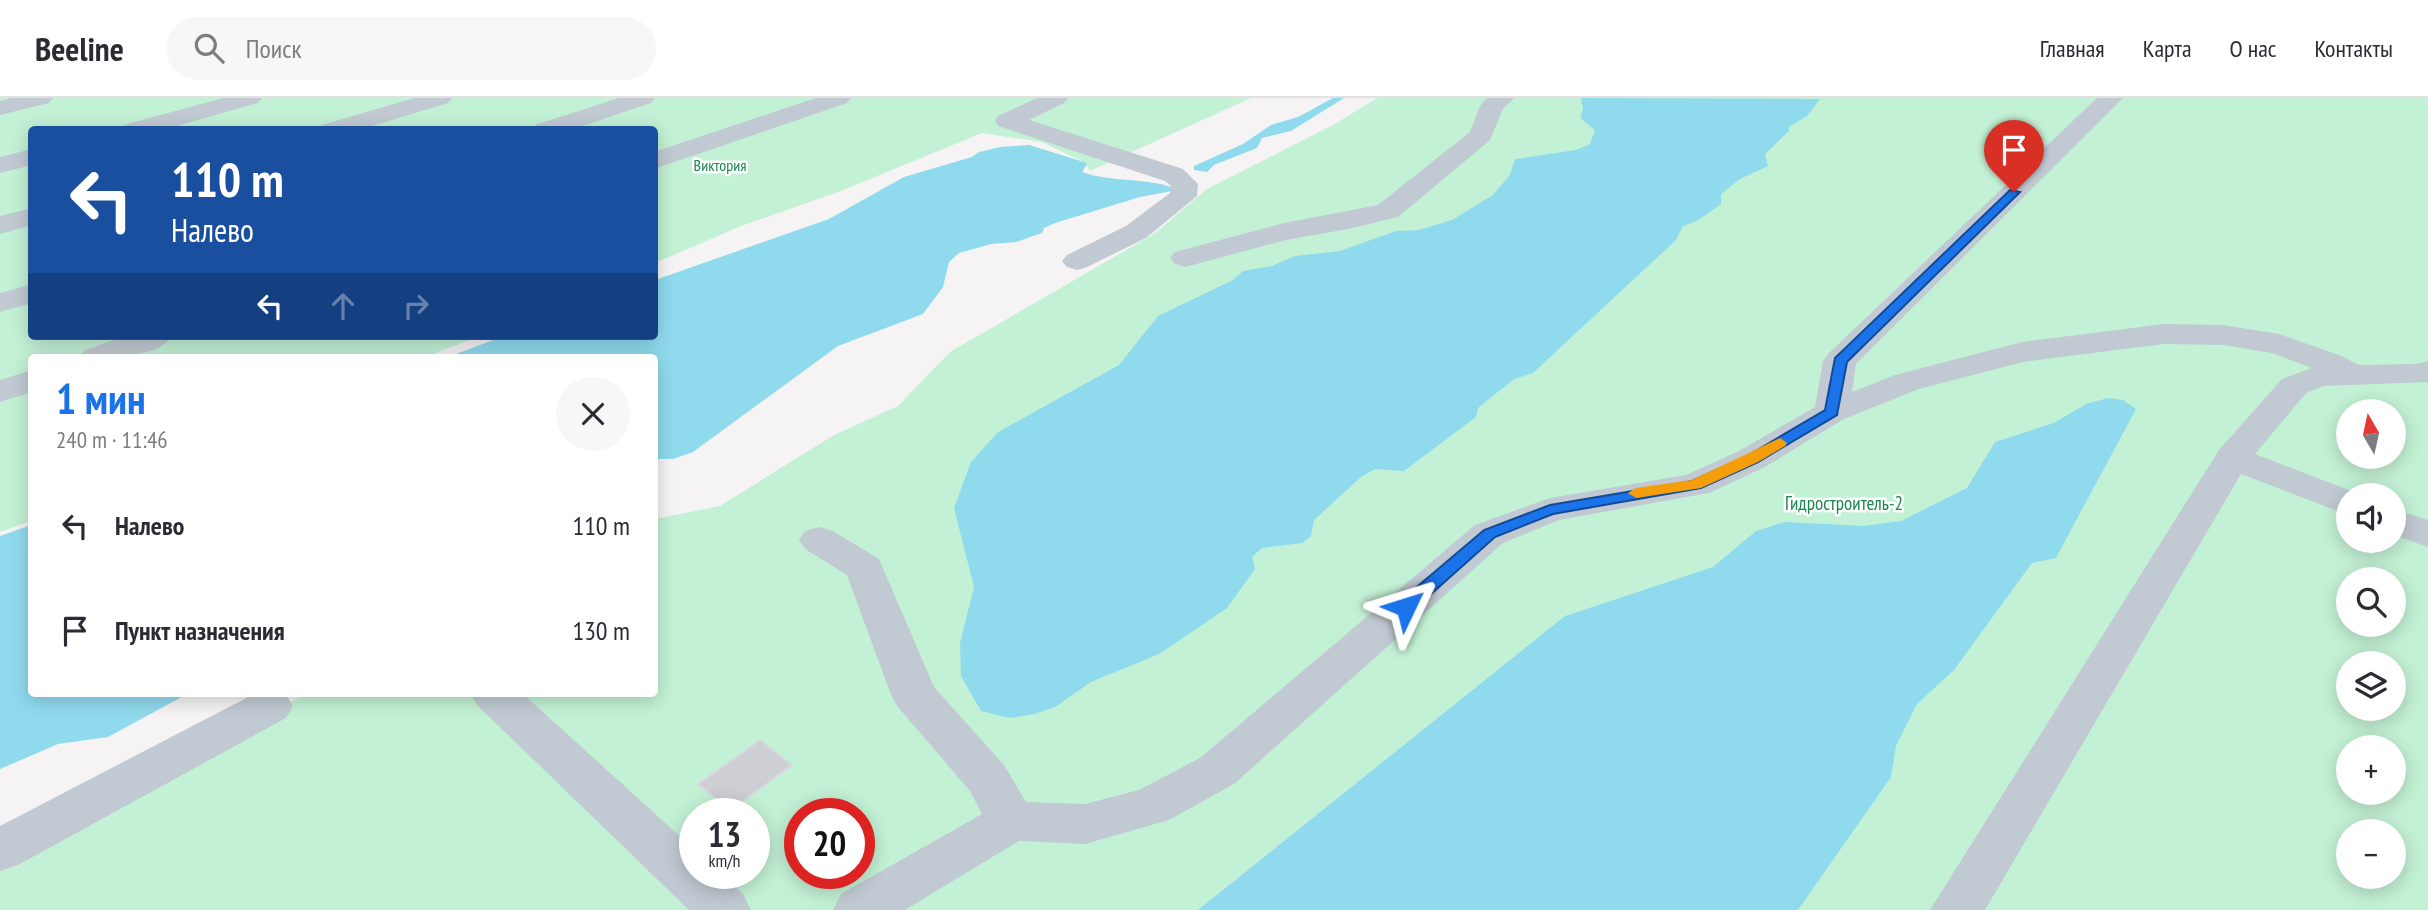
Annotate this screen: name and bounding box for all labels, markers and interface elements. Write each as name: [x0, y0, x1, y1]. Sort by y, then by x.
search box: [166, 17, 656, 80]
text: Beeline: [35, 27, 124, 70]
icon: search: [190, 29, 228, 67]
text: Поиск: [246, 32, 301, 65]
text: Главная: [2040, 33, 2105, 64]
text: Карта: [2143, 33, 2192, 64]
text: О нас: [2230, 33, 2276, 64]
text: Контакты: [2314, 33, 2393, 64]
pin: [1984, 120, 2044, 192]
icon: arrive: [1995, 131, 2033, 169]
text: 110 m: [171, 147, 284, 211]
icon: left: [56, 154, 147, 245]
park label: Виктория: [694, 155, 746, 175]
text: Налево: [171, 209, 254, 251]
icon: left: [251, 287, 289, 325]
icon: ahead: [324, 287, 362, 325]
icon: right: [397, 287, 435, 325]
text: 1 мин: [56, 371, 146, 426]
button: close: [556, 377, 630, 451]
north arrow: [2336, 399, 2406, 469]
map controls: [2336, 399, 2406, 889]
text: 240 m · 11:46: [56, 425, 168, 454]
button: sound: [2336, 483, 2406, 553]
park label: Гидростроитель-2: [1785, 491, 1903, 515]
icon: left: [56, 507, 94, 545]
text: Налево: [115, 509, 184, 542]
text: 110 m: [572, 509, 630, 542]
button: search: [2336, 567, 2406, 637]
position arrow: [1369, 570, 1443, 644]
icon: arrive: [56, 612, 94, 650]
text: Пункт назначения: [115, 614, 285, 647]
text: 130 m: [572, 614, 630, 647]
button: layers: [2336, 651, 2406, 721]
button: +: [2336, 735, 2406, 805]
speed limit sign: 20: [784, 798, 875, 889]
text: 13: [708, 811, 741, 857]
button: −: [2336, 819, 2406, 889]
text: km/h: [709, 849, 740, 872]

